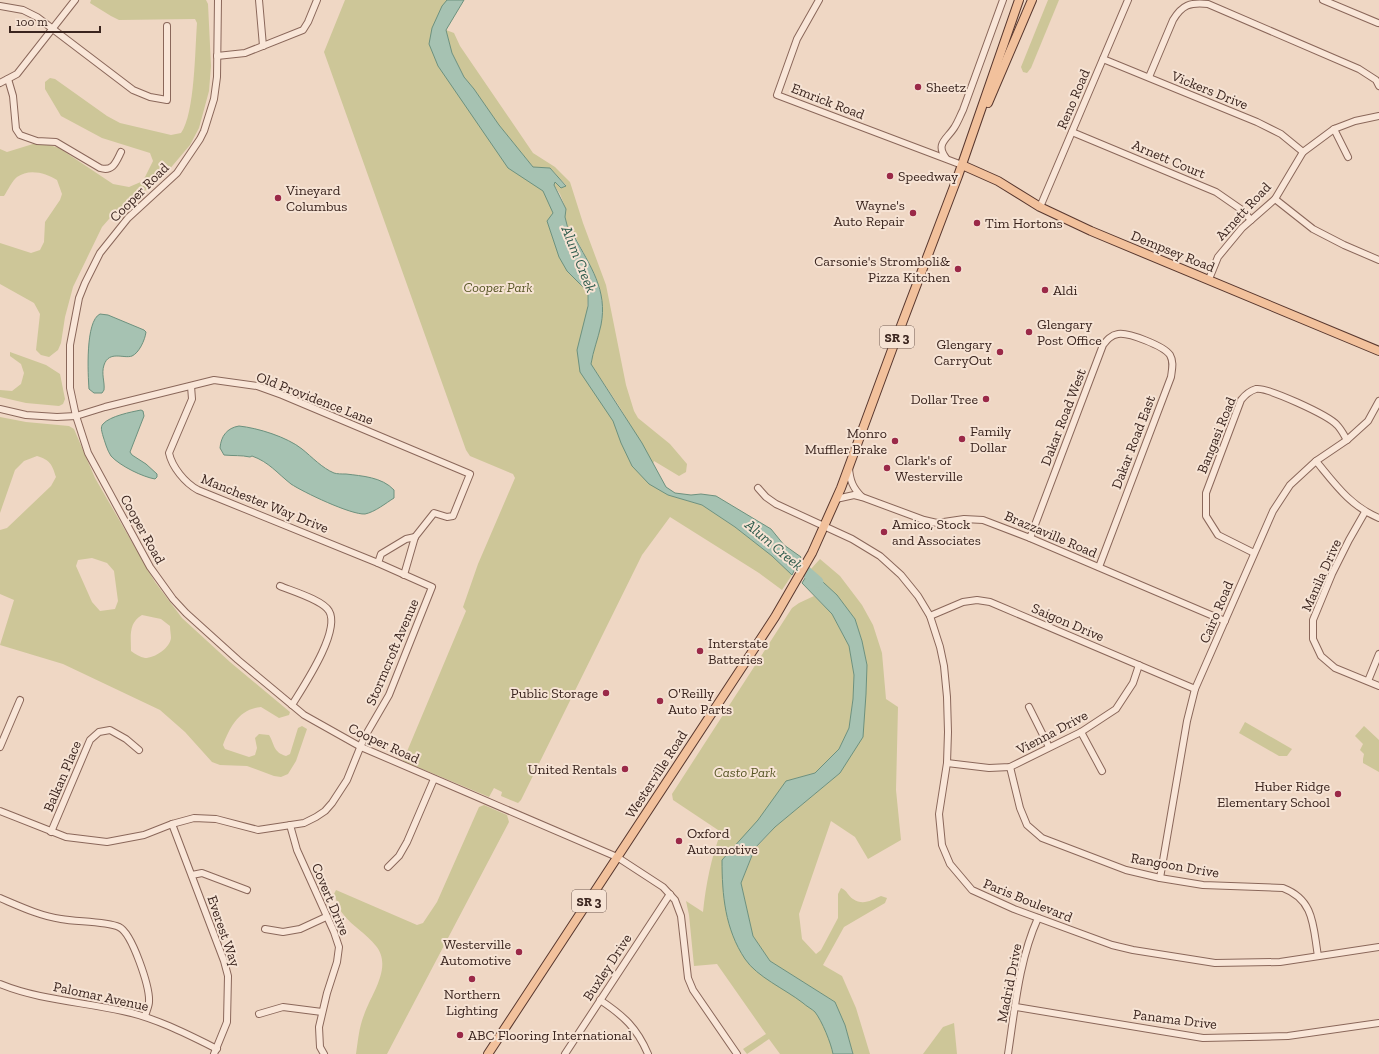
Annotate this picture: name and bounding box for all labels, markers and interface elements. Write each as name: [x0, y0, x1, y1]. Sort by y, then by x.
scale bar: [10, 8, 100, 34]
text: 100 m: [16, 15, 48, 29]
street label: Reno Road: [1053, 66, 1094, 132]
street label: Vickers Drive: [1168, 67, 1251, 114]
place label: Sheetz: [926, 79, 967, 96]
street label: Emrick Road: [789, 80, 867, 123]
marker: Sheetz: [913, 82, 923, 92]
street label: Arnett Court: [1129, 136, 1209, 183]
street label: Cooper Road: [106, 159, 173, 225]
place label: Speedway: [898, 168, 959, 185]
marker: Speedway: [885, 171, 895, 181]
street label: Arnett Road: [1212, 179, 1275, 244]
place label: Vineyard Columbus: [285, 182, 347, 215]
marker: Vineyard Columbus: [273, 193, 283, 203]
place label: Wayne's Auto Repair: [833, 197, 905, 230]
marker: Wayne's Auto Repair: [908, 208, 918, 218]
place label: Tim Hortons: [985, 215, 1063, 232]
marker: Tim Hortons: [972, 218, 982, 228]
water label: Alum Creek: [557, 222, 601, 295]
street label: Dempsey Road: [1128, 227, 1217, 276]
place label: Carsonie's Stromboli& Pizza Kitchen: [814, 253, 950, 286]
marker: Carsonie's Stromboli& Pizza Kitchen: [953, 264, 963, 274]
park label: Cooper Park: [463, 279, 533, 296]
place label: Aldi: [1053, 282, 1077, 299]
marker: Aldi: [1040, 285, 1050, 295]
place label: Glengary Post Office: [1037, 316, 1102, 349]
road number: SR 3: [880, 326, 914, 348]
marker: Glengary Post Office: [1024, 327, 1034, 337]
place label: Glengary CarryOut: [934, 336, 993, 369]
marker: Glengary CarryOut: [995, 347, 1005, 357]
street label: Dakar Road West: [1037, 365, 1090, 468]
street label: Old Providence Lane: [254, 368, 376, 429]
place label: Dollar Tree: [911, 391, 978, 408]
street label: Dakar Road East: [1108, 392, 1159, 491]
marker: Dollar Tree: [981, 394, 991, 404]
street label: Bangasi Road: [1193, 394, 1240, 476]
place label: Family Dollar: [970, 423, 1012, 456]
place label: Monro Muffler Brake: [805, 425, 887, 458]
marker: Family Dollar: [957, 434, 967, 444]
marker: Monro Muffler Brake: [890, 436, 900, 446]
place label: Clark's of Westerville: [895, 452, 963, 485]
marker: Clark's of Westerville: [882, 463, 892, 473]
street label: Manchester Way Drive: [199, 470, 331, 537]
street label: Cooper Road: [117, 492, 169, 567]
street label: Brazzaville Road: [1002, 507, 1100, 562]
water label: Alum Creek: [741, 515, 807, 575]
place label: Amico, Stock and Associates: [892, 516, 981, 549]
marker: Amico, Stock and Associates: [879, 527, 889, 537]
street label: Manila Drive: [1298, 536, 1345, 614]
street label: Cairo Road: [1196, 578, 1237, 646]
street label: Stormcroft Avenue: [362, 596, 423, 708]
street label: Saigon Drive: [1029, 600, 1107, 646]
place label: Interstate Batteries: [708, 635, 768, 668]
marker: Interstate Batteries: [695, 646, 705, 656]
place label: Public Storage: [511, 685, 598, 702]
place label: O'Reilly Auto Parts: [668, 685, 732, 718]
marker: Public Storage: [601, 688, 611, 698]
marker: O'Reilly Auto Parts: [655, 696, 665, 706]
street label: Vienna Drive: [1013, 706, 1091, 759]
street label: Cooper Road: [345, 720, 422, 767]
street label: Westerville Road: [622, 727, 691, 821]
street label: Balkan Place: [40, 738, 85, 814]
place label: United Rentals: [528, 761, 617, 778]
marker: United Rentals: [620, 764, 630, 774]
park label: Casto Park: [714, 764, 776, 781]
place label: Huber Ridge Elementary School: [1217, 778, 1330, 811]
marker: Huber Ridge Elementary School: [1333, 789, 1343, 799]
place label: Oxford Automotive: [687, 825, 758, 858]
marker: Oxford Automotive: [674, 836, 684, 846]
street label: Rangoon Drive: [1129, 849, 1221, 882]
street label: Covert Drive: [308, 861, 354, 938]
street label: Paris Boulevard: [981, 875, 1075, 926]
road number: SR 3: [572, 890, 606, 912]
street label: Everest Way: [203, 893, 244, 970]
street label: Buxley Drive: [579, 930, 636, 1004]
place label: Westerville Automotive: [440, 936, 511, 969]
street label: Madrid Drive: [993, 942, 1026, 1024]
marker: Westerville Automotive: [514, 947, 524, 957]
marker: Northern Lighting: [467, 974, 477, 984]
street label: Palomar Avenue: [52, 978, 151, 1015]
place label: Northern Lighting: [444, 986, 500, 1019]
street label: Panama Drive: [1132, 1006, 1218, 1033]
place label: ABC Flooring International: [468, 1027, 632, 1044]
marker: ABC Flooring International: [455, 1030, 465, 1040]

